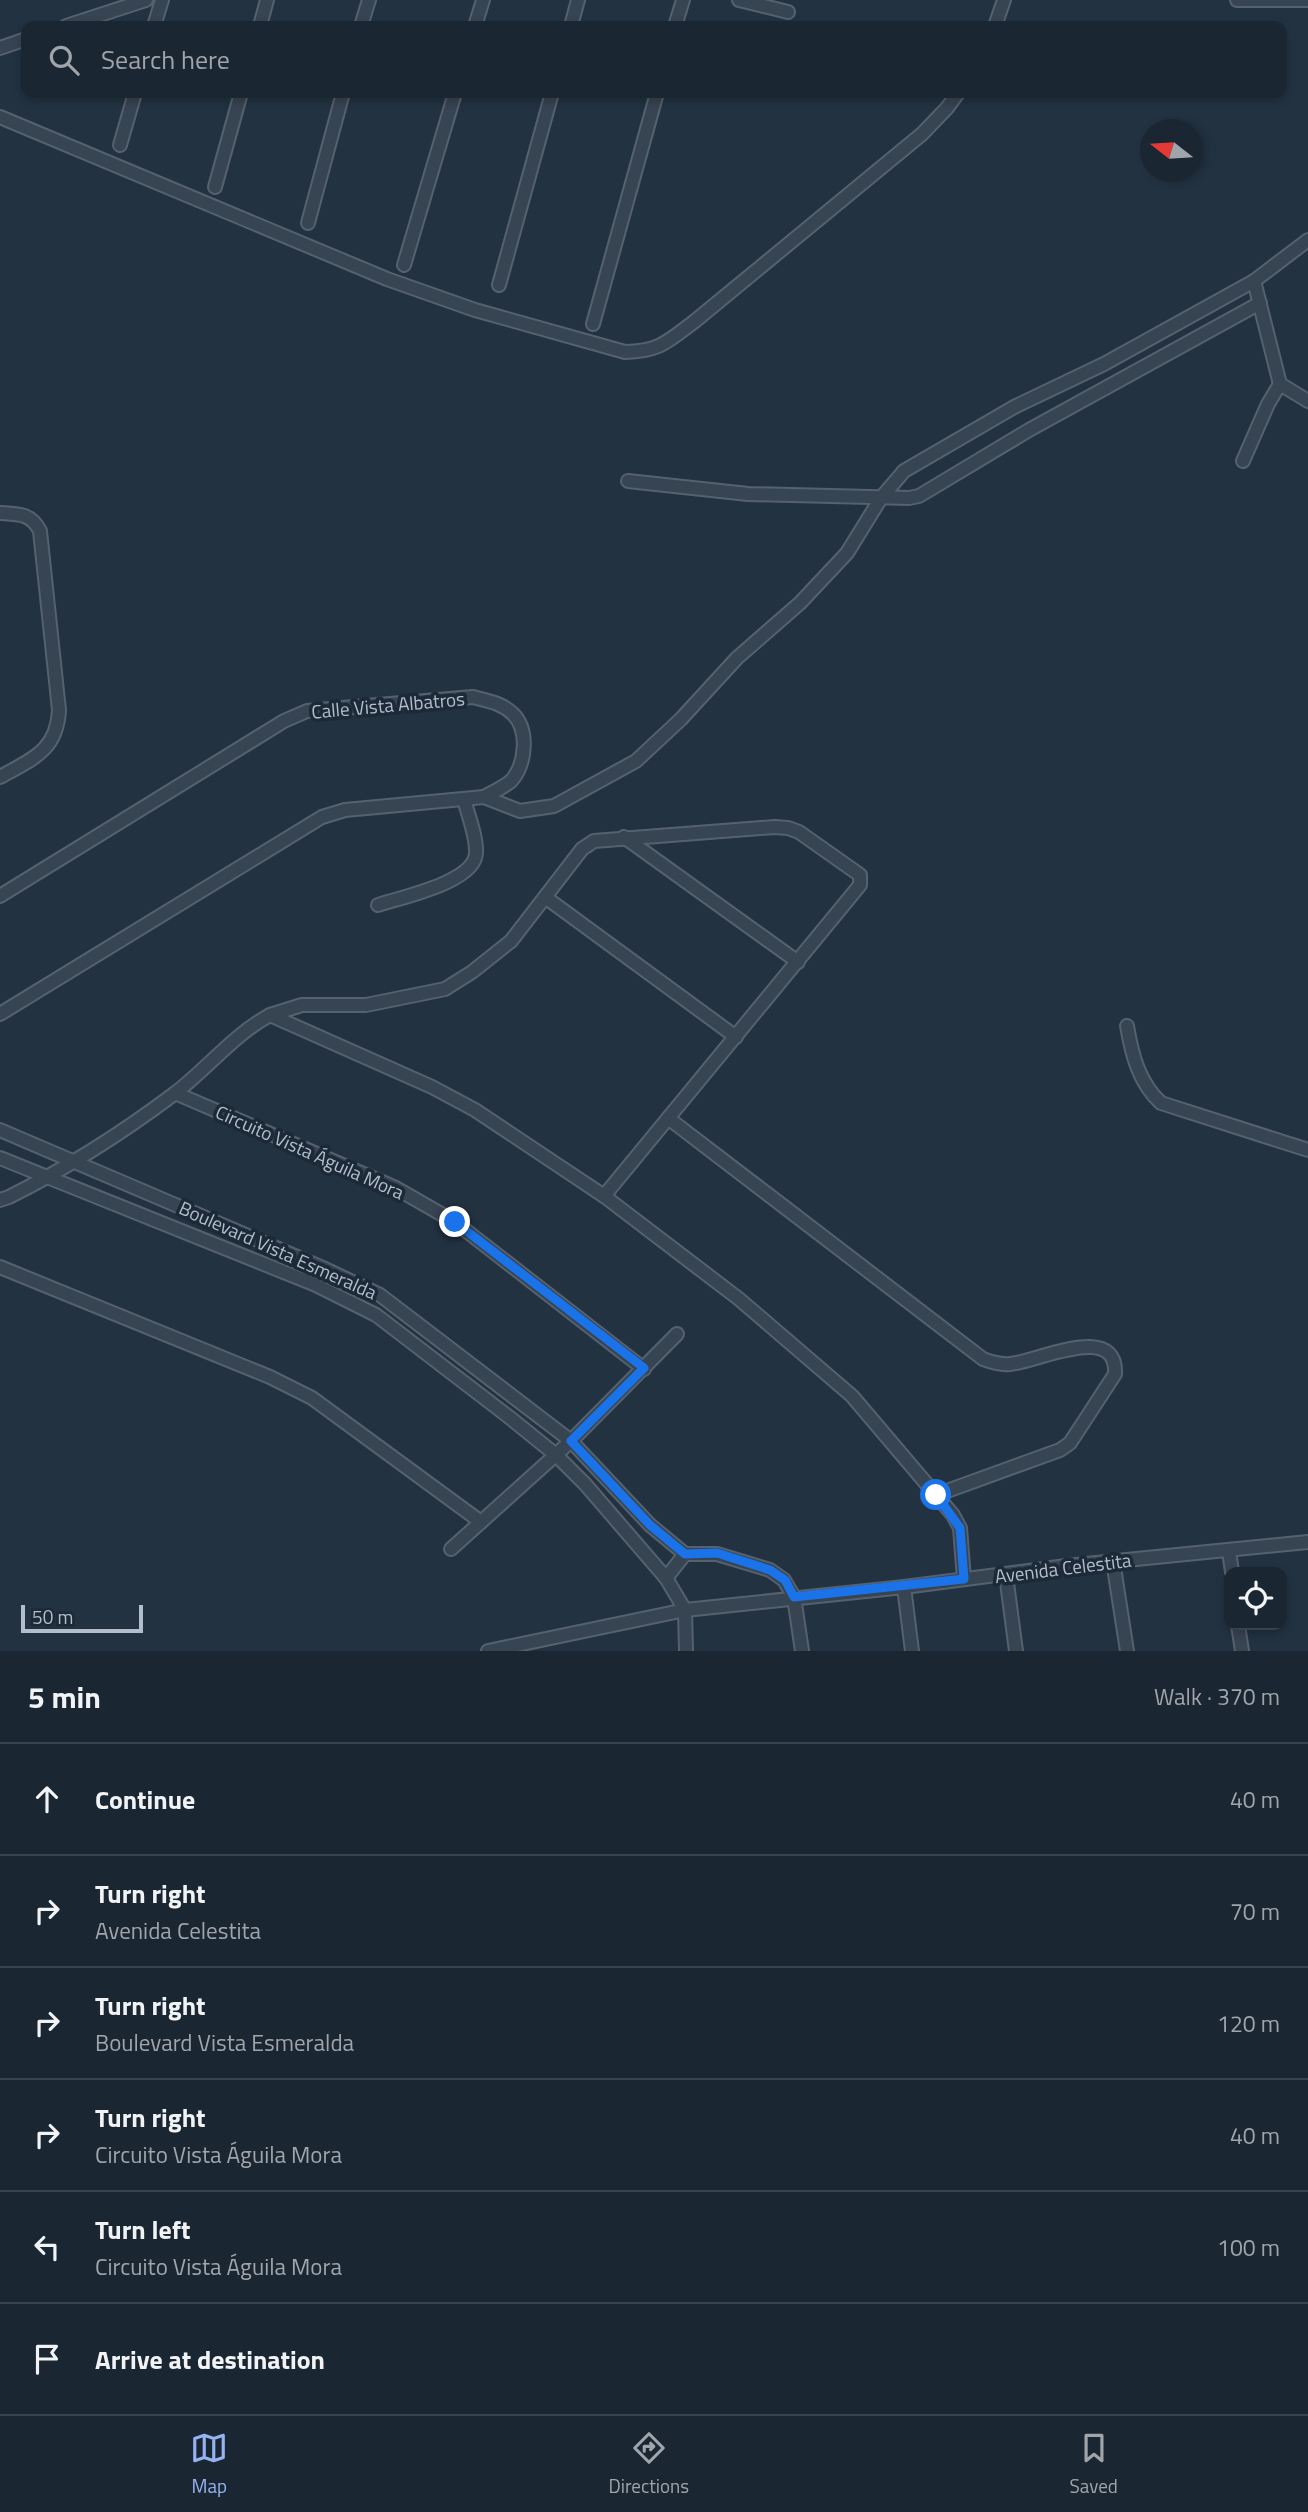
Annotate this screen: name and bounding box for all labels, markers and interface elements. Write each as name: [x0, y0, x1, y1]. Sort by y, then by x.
search box: [21, 21, 1287, 98]
text: Search here: [101, 40, 230, 79]
icon: search: [45, 41, 83, 79]
north arrow: [1140, 119, 1203, 182]
street label: Calle Vista Albatros: [310, 683, 466, 726]
street label: Circuito Vista Águila Mora: [211, 1097, 410, 1206]
street label: Boulevard Vista Esmeralda: [175, 1193, 382, 1307]
route end: [439, 1206, 470, 1237]
route start: [920, 1479, 951, 1510]
street label: Avenida Celestita: [993, 1545, 1133, 1590]
map controls: [1224, 1567, 1287, 1630]
button: locate: [1224, 1567, 1287, 1630]
scale bar: [21, 1602, 144, 1634]
text: 50 m: [32, 1602, 73, 1631]
text: 5 min: [28, 1674, 101, 1720]
text: Walk · 370 m: [1154, 1679, 1280, 1714]
icon: ahead: [28, 1780, 66, 1818]
text: Continue: [95, 1780, 195, 1819]
text: 40 m: [1230, 1782, 1280, 1817]
text: Turn right: [95, 1874, 206, 1913]
icon: right: [28, 1892, 66, 1930]
text: 70 m: [1230, 1894, 1280, 1929]
text: Avenida Celestita: [95, 1913, 261, 1948]
text: Turn right: [95, 1986, 206, 2025]
icon: right: [28, 2004, 66, 2042]
text: 120 m: [1217, 2006, 1280, 2041]
text: Boulevard Vista Esmeralda: [95, 2025, 354, 2060]
text: Turn right: [95, 2098, 206, 2137]
icon: right: [28, 2116, 66, 2154]
text: 40 m: [1230, 2118, 1280, 2153]
text: Circuito Vista Águila Mora: [95, 2137, 342, 2172]
text: Turn left: [95, 2210, 190, 2249]
icon: left: [28, 2228, 66, 2266]
text: 100 m: [1217, 2230, 1280, 2265]
text: Circuito Vista Águila Mora: [95, 2249, 342, 2284]
icon: arrive: [28, 2340, 66, 2378]
text: Arrive at destination: [95, 2340, 325, 2379]
tab: Map: [190, 2429, 228, 2500]
tab: Directions: [609, 2429, 689, 2500]
tab: Saved: [1069, 2429, 1118, 2500]

